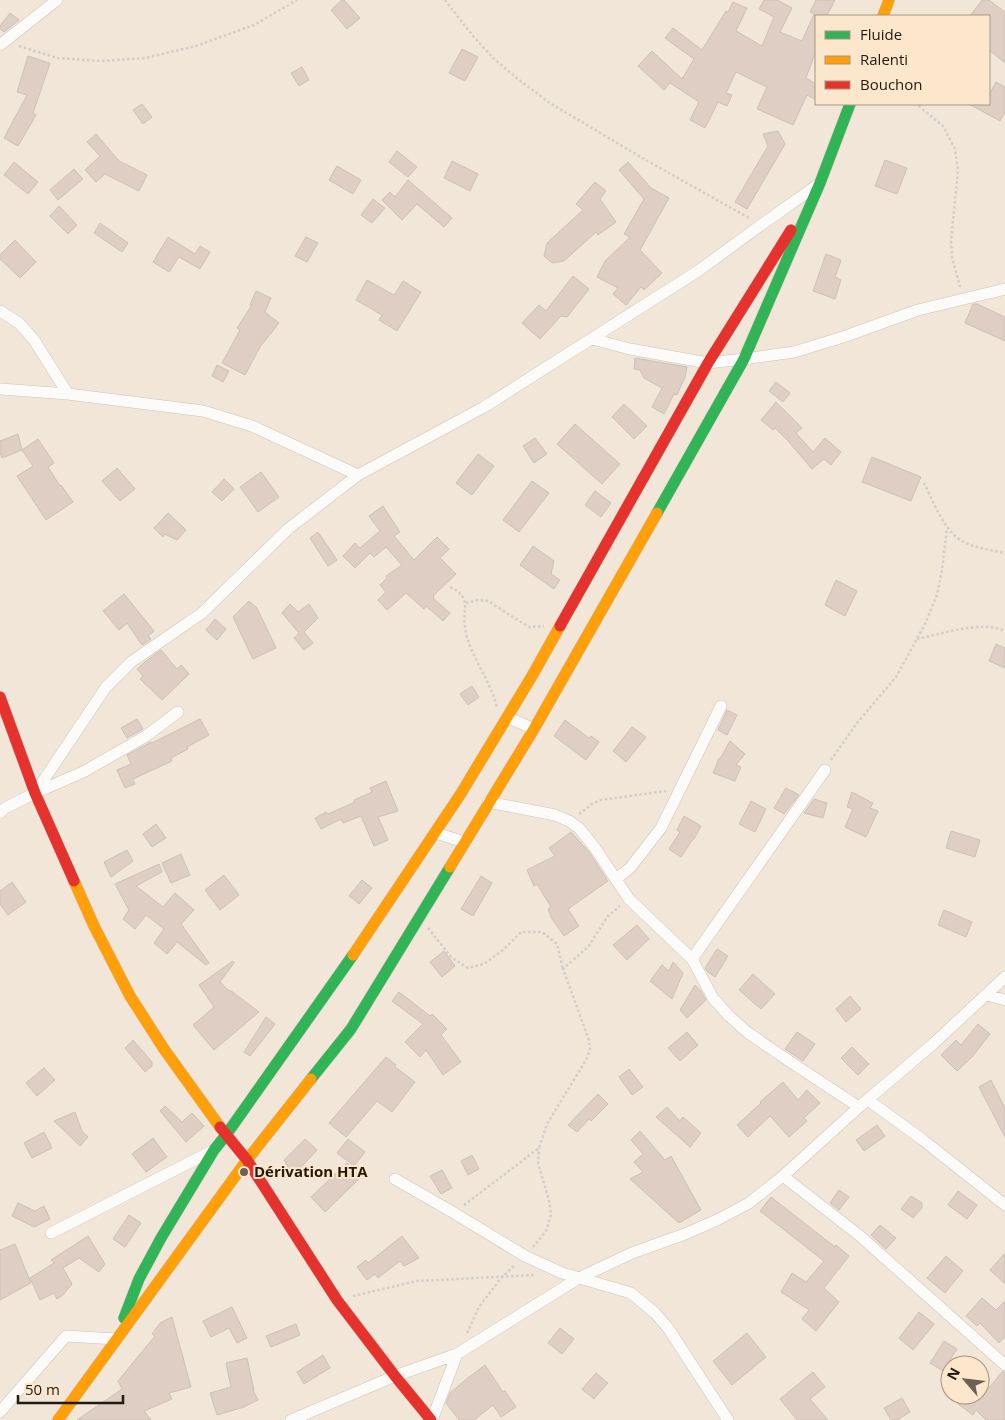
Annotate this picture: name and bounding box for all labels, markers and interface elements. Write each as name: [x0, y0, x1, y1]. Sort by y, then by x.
legend: [815, 15, 990, 105]
text: Fluide: [860, 24, 902, 44]
text: Ralenti: [860, 49, 908, 69]
text: Bouchon: [860, 74, 923, 94]
place label: Dérivation HTA: [254, 1161, 368, 1181]
marker: Dérivation HTA: [238, 1166, 250, 1178]
north arrow: [940, 1355, 990, 1405]
text: N: [942, 1364, 964, 1383]
scale bar: [18, 1372, 122, 1404]
text: 50 m: [25, 1379, 60, 1399]

